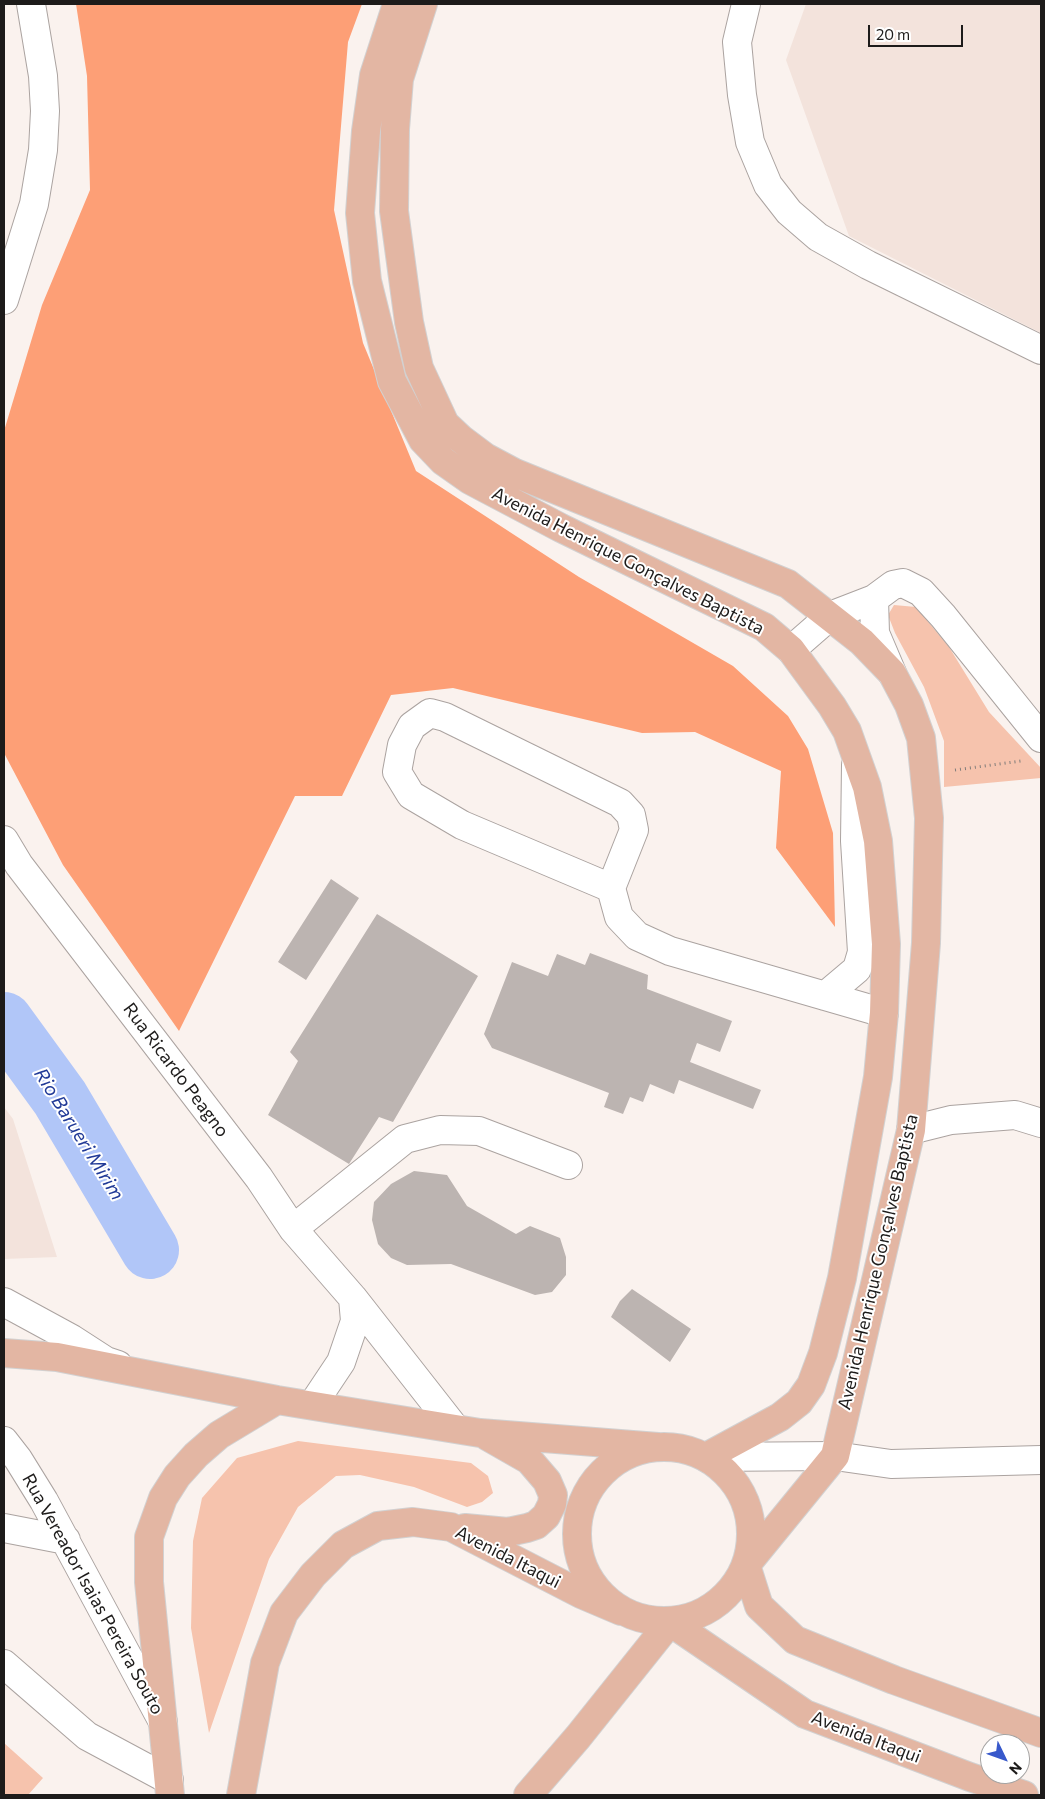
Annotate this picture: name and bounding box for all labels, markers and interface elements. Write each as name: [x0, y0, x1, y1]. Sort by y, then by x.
scale bar: [870, 15, 965, 47]
text: 20 m: [876, 25, 910, 43]
street label: Avenida Henrique Gonçalves Baptista: [488, 483, 768, 639]
street label: Rua Ricardo Peagno: [119, 999, 233, 1141]
water label: Rio Barueri Mirim: [29, 1064, 129, 1204]
street label: Avenida Henrique Gonçalves Baptista: [833, 1112, 923, 1412]
street label: Rua Vereador Isaias Pereira Souto: [18, 1470, 168, 1718]
street label: Avenida Itaqui: [452, 1521, 564, 1593]
street label: Avenida Itaqui: [808, 1706, 924, 1768]
north arrow: [980, 1734, 1030, 1784]
text: N: [1006, 1759, 1026, 1778]

